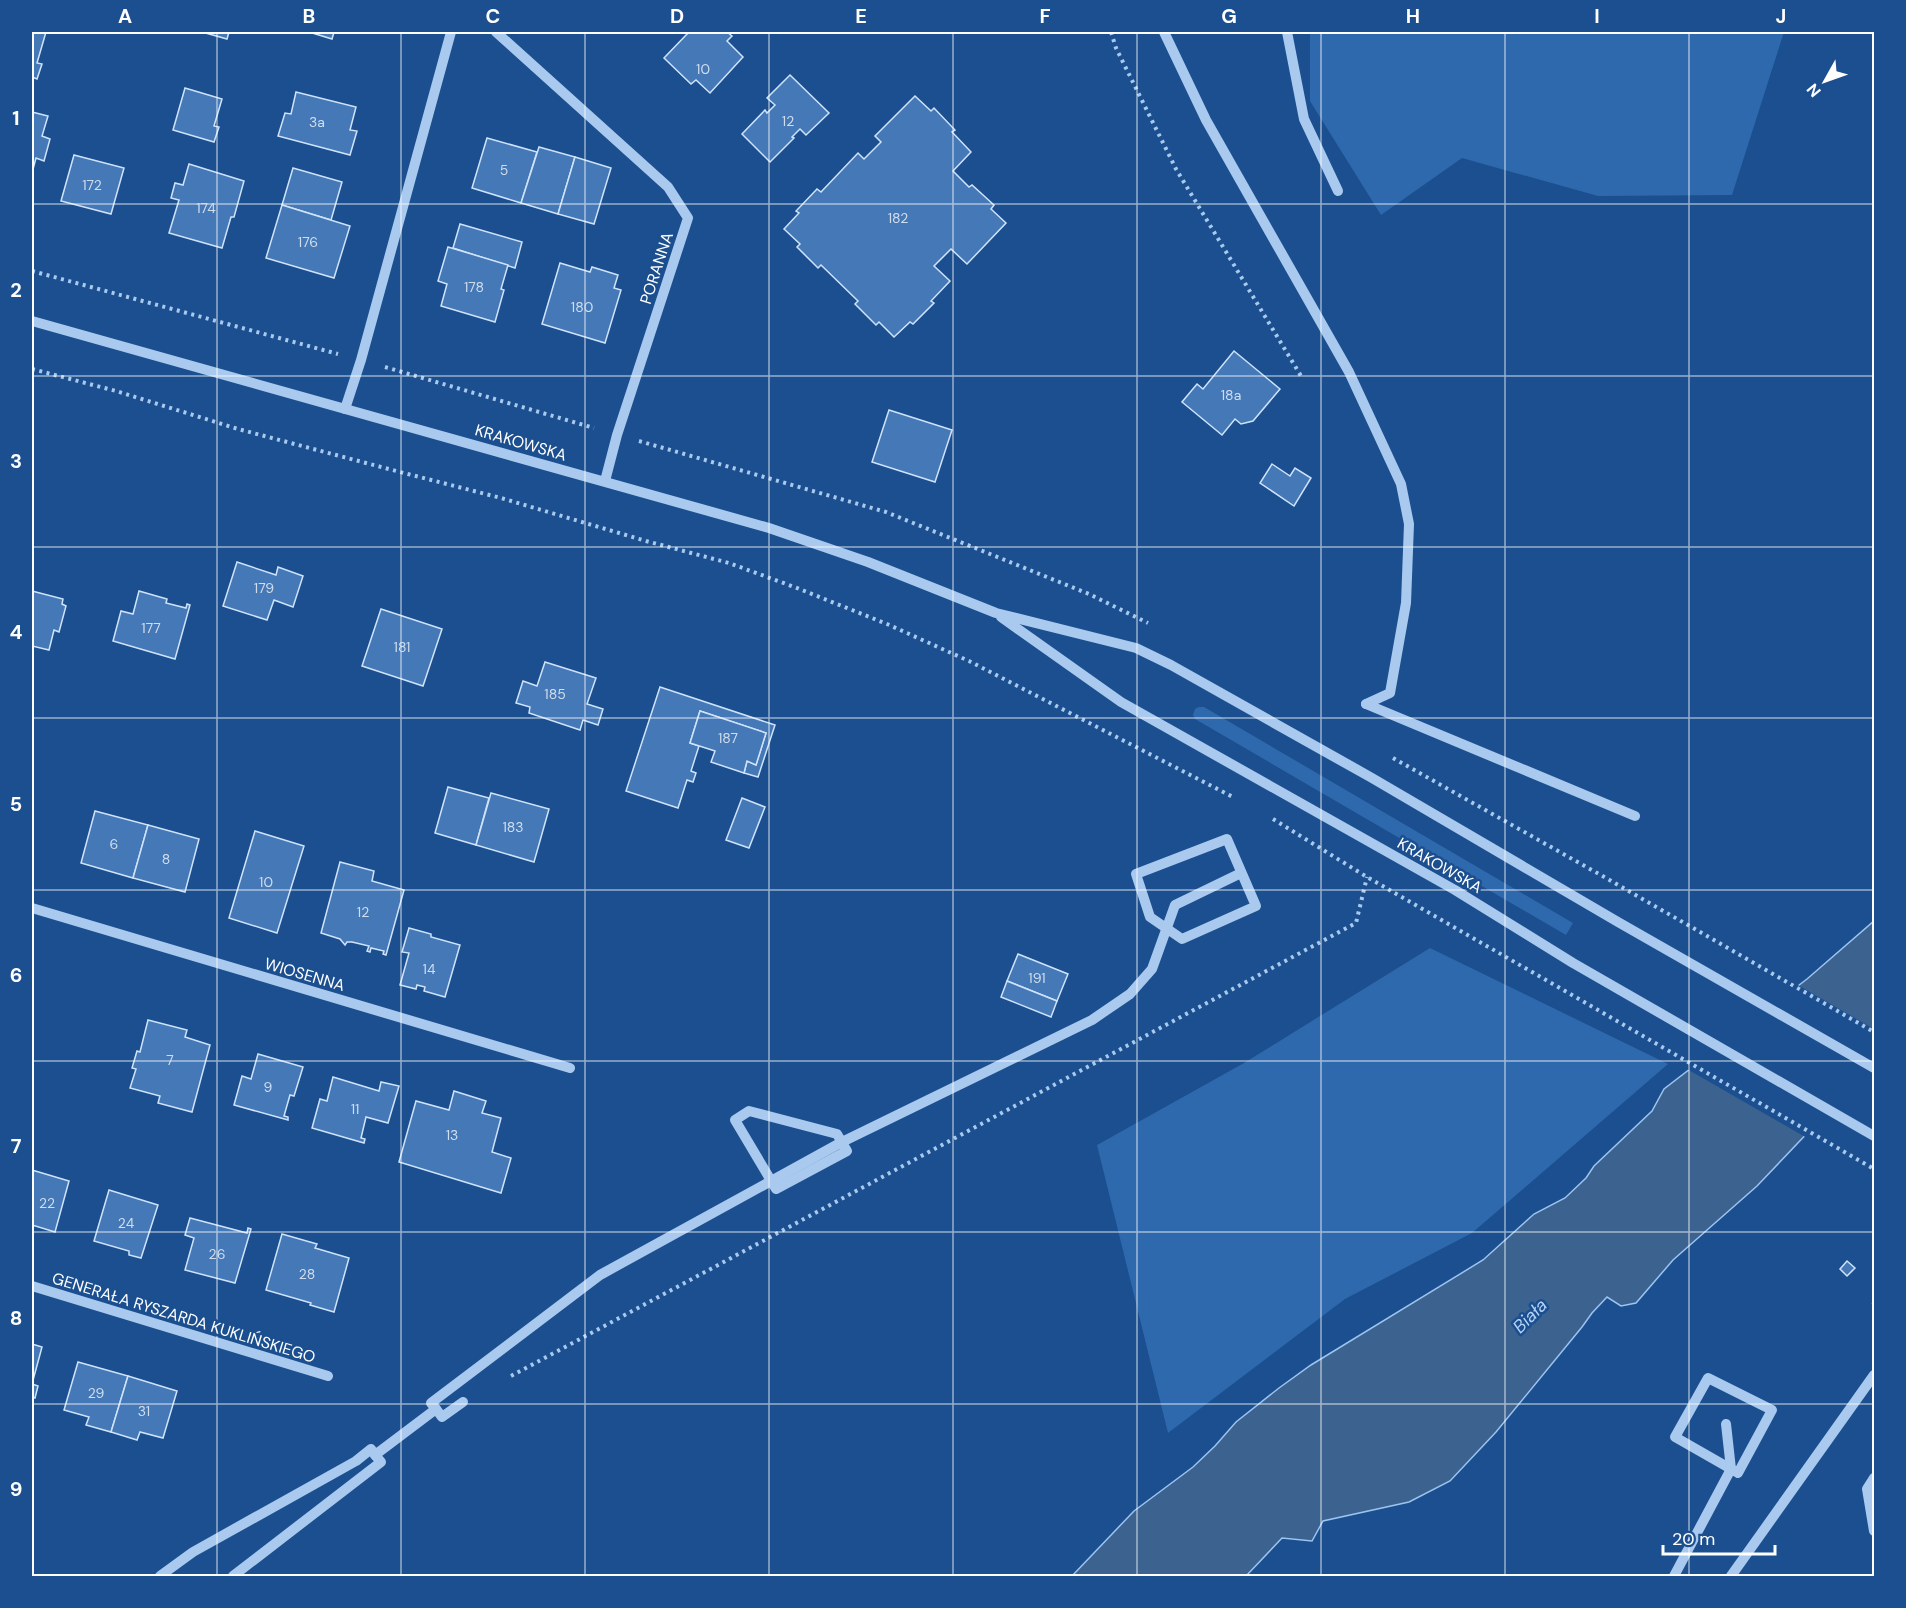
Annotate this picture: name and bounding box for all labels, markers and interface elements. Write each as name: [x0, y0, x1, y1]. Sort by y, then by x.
text: A: [118, 3, 132, 29]
text: B: [303, 3, 315, 29]
text: C: [486, 3, 500, 29]
text: D: [670, 3, 684, 29]
text: E: [855, 3, 867, 29]
text: F: [1039, 3, 1051, 29]
text: G: [1221, 3, 1237, 29]
text: H: [1406, 3, 1420, 29]
text: I: [1594, 3, 1600, 29]
text: J: [1776, 3, 1786, 29]
north arrow: [1795, 51, 1855, 111]
house number: 10: [696, 60, 710, 78]
text: N: [1802, 79, 1826, 102]
text: 1: [12, 105, 20, 131]
house number: 12: [782, 112, 794, 130]
house number: 3a: [309, 113, 325, 131]
house number: 5: [500, 161, 508, 179]
house number: 172: [82, 176, 102, 194]
house number: 174: [196, 199, 216, 217]
house number: 182: [888, 209, 908, 227]
street label: PORANNA: [635, 229, 678, 307]
house number: 176: [298, 233, 318, 251]
text: 2: [10, 277, 22, 303]
house number: 178: [464, 278, 484, 296]
house number: 180: [571, 298, 593, 316]
house number: 18a: [1221, 386, 1241, 404]
street label: KRAKOWSKA: [472, 419, 570, 466]
text: 3: [10, 448, 22, 474]
house number: 179: [254, 579, 274, 597]
text: 4: [10, 619, 23, 645]
house number: 177: [141, 619, 161, 637]
house number: 181: [394, 638, 410, 656]
house number: 185: [544, 685, 566, 703]
house number: 187: [718, 729, 738, 747]
text: 5: [10, 791, 22, 817]
house number: 183: [502, 818, 524, 836]
street label: KRAKOWSKA: [1394, 833, 1486, 898]
house number: 6: [110, 835, 118, 853]
house number: 8: [162, 850, 170, 868]
house number: 10: [259, 873, 273, 891]
house number: 12: [357, 903, 369, 921]
street label: WIOSENNA: [262, 953, 348, 996]
house number: 14: [423, 960, 436, 978]
text: 6: [10, 962, 22, 988]
house number: 191: [1028, 969, 1046, 987]
house number: 7: [166, 1051, 174, 1069]
house number: 9: [264, 1078, 273, 1096]
house number: 11: [351, 1100, 359, 1118]
house number: 13: [446, 1126, 458, 1144]
text: 7: [11, 1133, 22, 1159]
house number: 22: [39, 1194, 55, 1212]
house number: 24: [118, 1214, 135, 1232]
house number: 26: [209, 1245, 225, 1263]
house number: 28: [299, 1265, 315, 1283]
street label: GENERAŁA RYSZARDA KUKLIŃSKIEGO: [50, 1267, 318, 1368]
water label: Biała: [1508, 1293, 1553, 1338]
text: 8: [10, 1305, 22, 1331]
house number: 29: [88, 1384, 105, 1402]
house number: 31: [138, 1402, 150, 1420]
text: 9: [10, 1476, 22, 1502]
scale bar: [1663, 1518, 1776, 1556]
text: 20 m: [1672, 1527, 1715, 1551]

